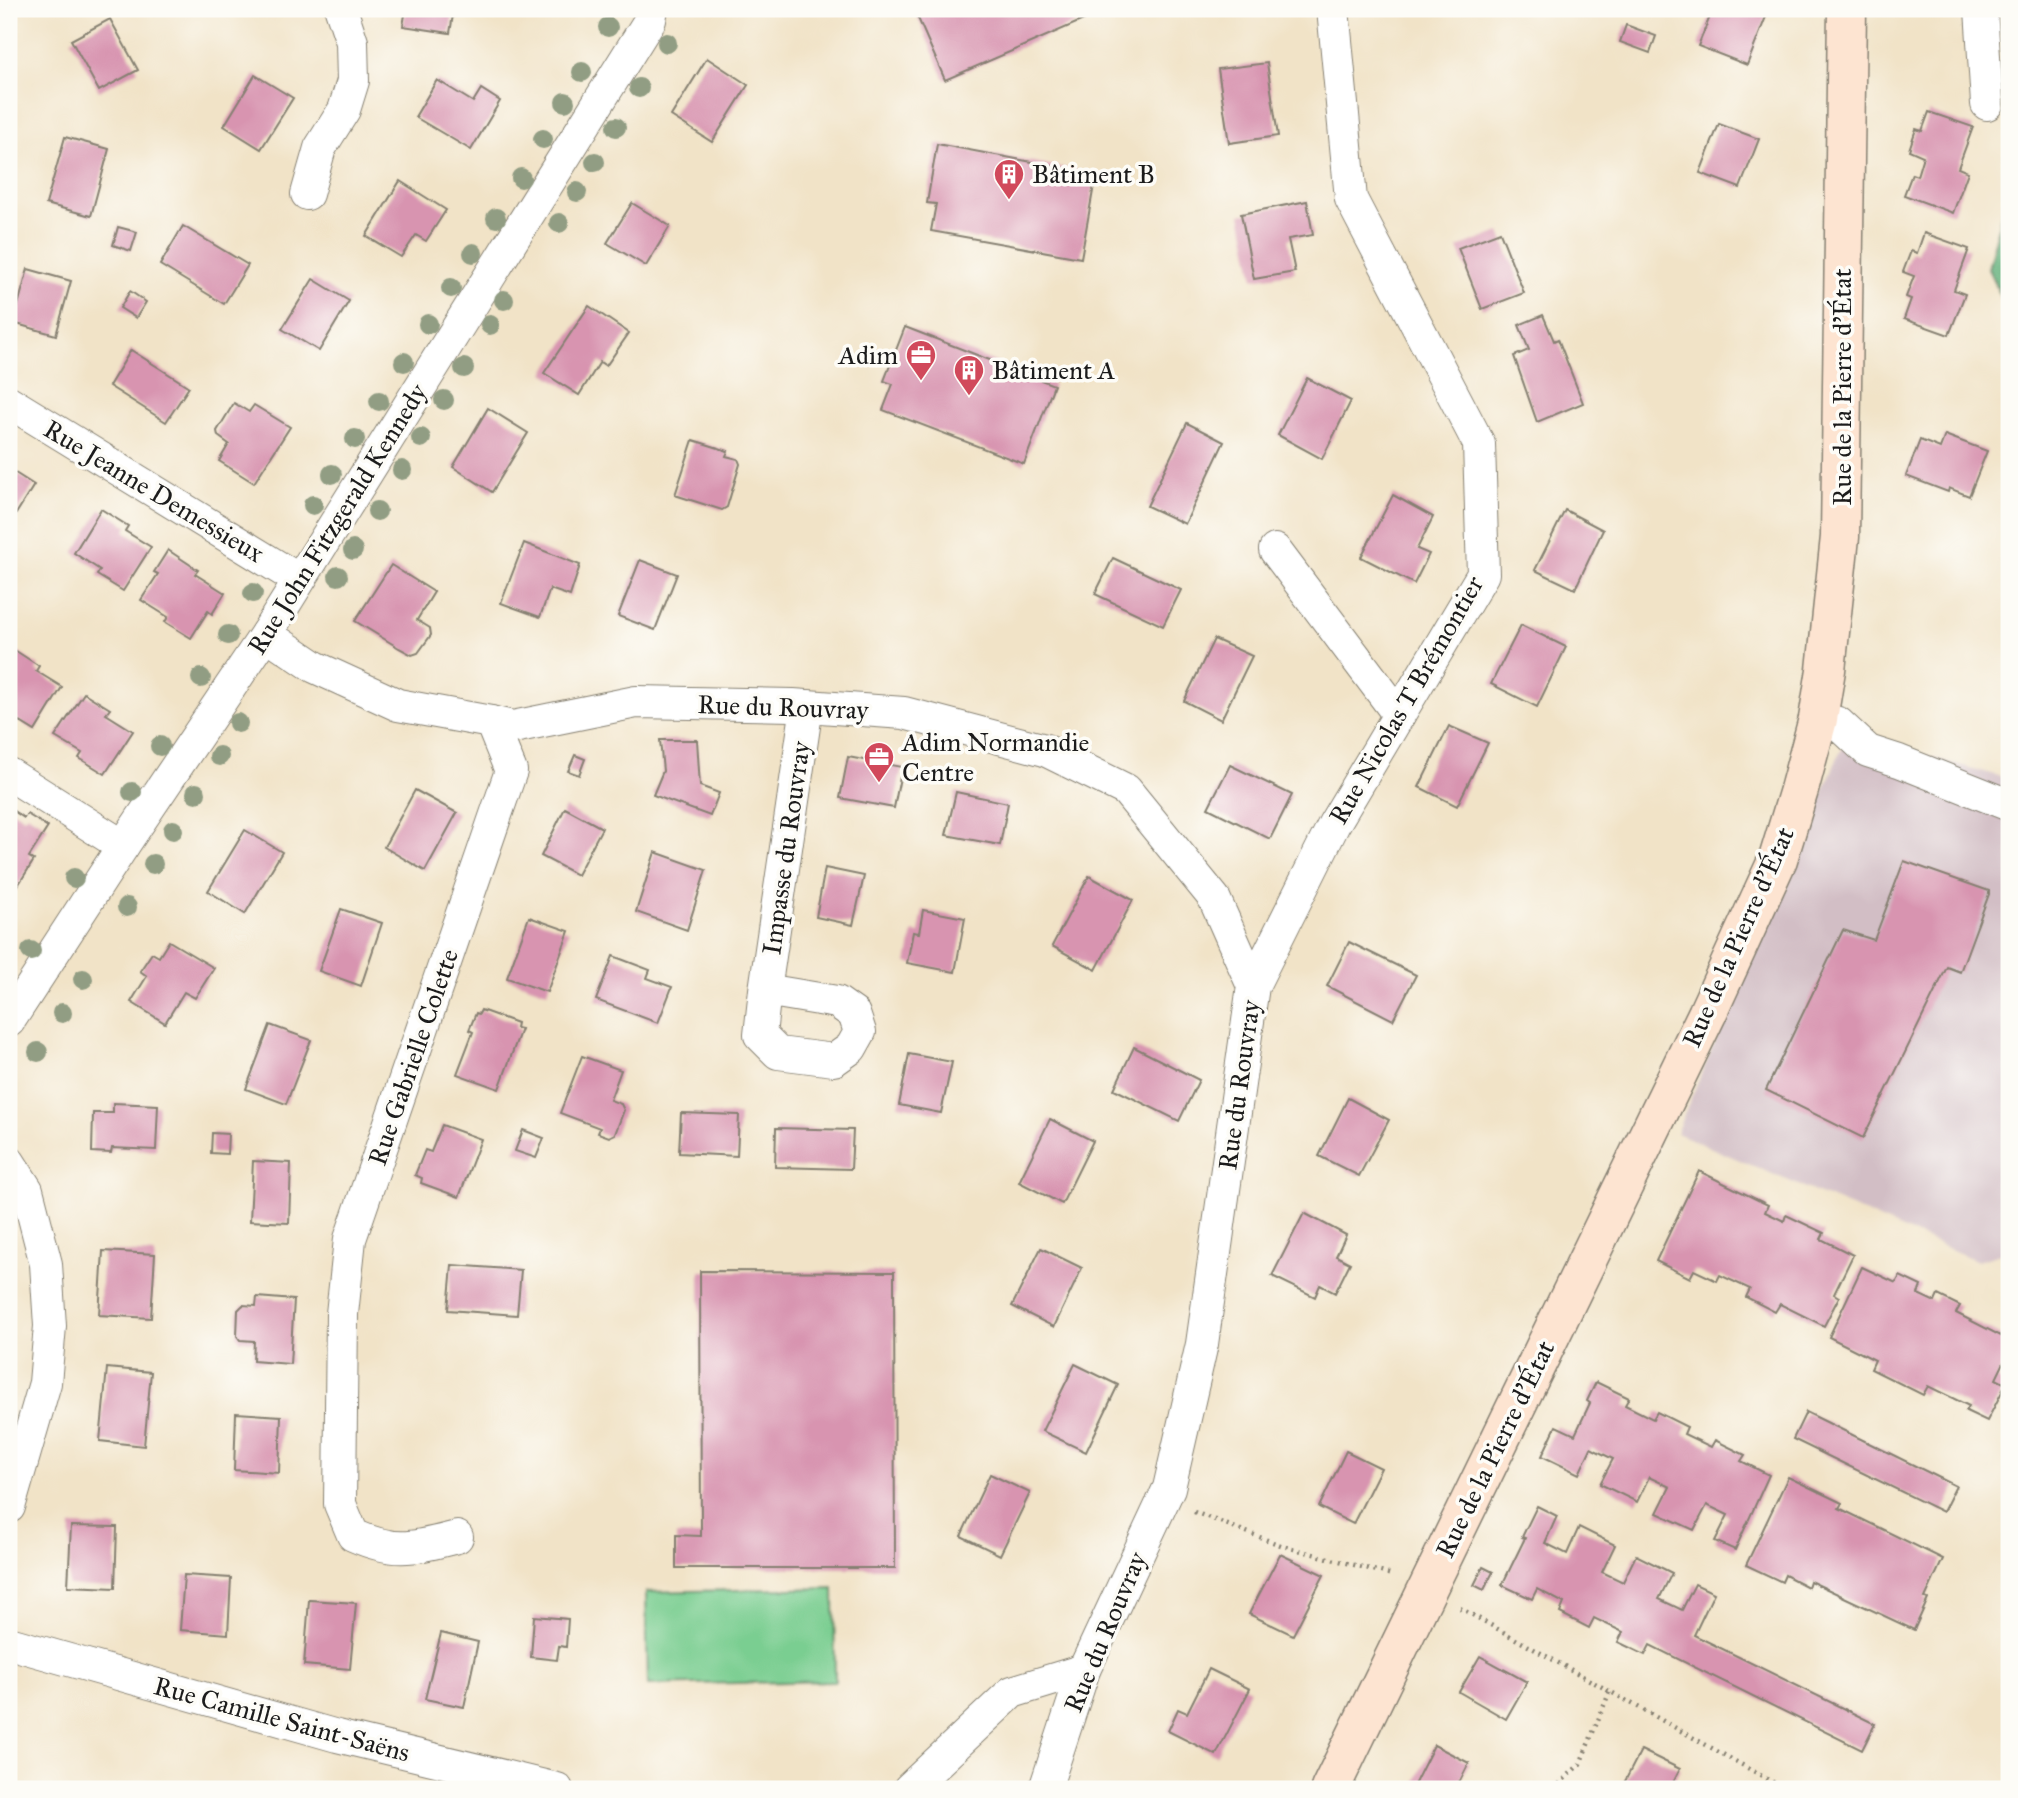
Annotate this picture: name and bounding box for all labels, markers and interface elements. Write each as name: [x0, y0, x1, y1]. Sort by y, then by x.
building icon: Bâtiment B: [992, 157, 1026, 201]
place label: Bâtiment B: [1032, 158, 1155, 190]
street label: Rue de la Pierre d'État: [1826, 268, 1858, 506]
office icon: Adim: [904, 338, 938, 382]
place label: Adim: [838, 339, 898, 371]
building icon: Bâtiment A: [952, 353, 986, 397]
place label: Bâtiment A: [992, 354, 1116, 386]
street label: Rue John Fitzgerald Kennedy: [240, 377, 434, 660]
street label: Rue Jeanne Demessieux: [38, 413, 270, 570]
street label: Rue Nicolas T Brémontier: [1322, 570, 1490, 830]
street label: Rue du Rouvray: [697, 688, 870, 726]
place label: Adim Normandie Centre: [901, 726, 1090, 788]
street label: Impasse du Rouvray: [755, 738, 817, 957]
office icon: Adim Normandie Centre: [862, 740, 896, 784]
street label: Rue de la Pierre d'État: [1675, 822, 1801, 1052]
street label: Rue Gabrielle Colette: [361, 944, 465, 1169]
street label: Rue du Rouvray: [1211, 997, 1267, 1172]
street label: Rue de la Pierre d'État: [1429, 1335, 1561, 1563]
street label: Rue du Rouvray: [1057, 1546, 1153, 1717]
street label: Rue Camille Saint-Saëns: [151, 1669, 413, 1769]

